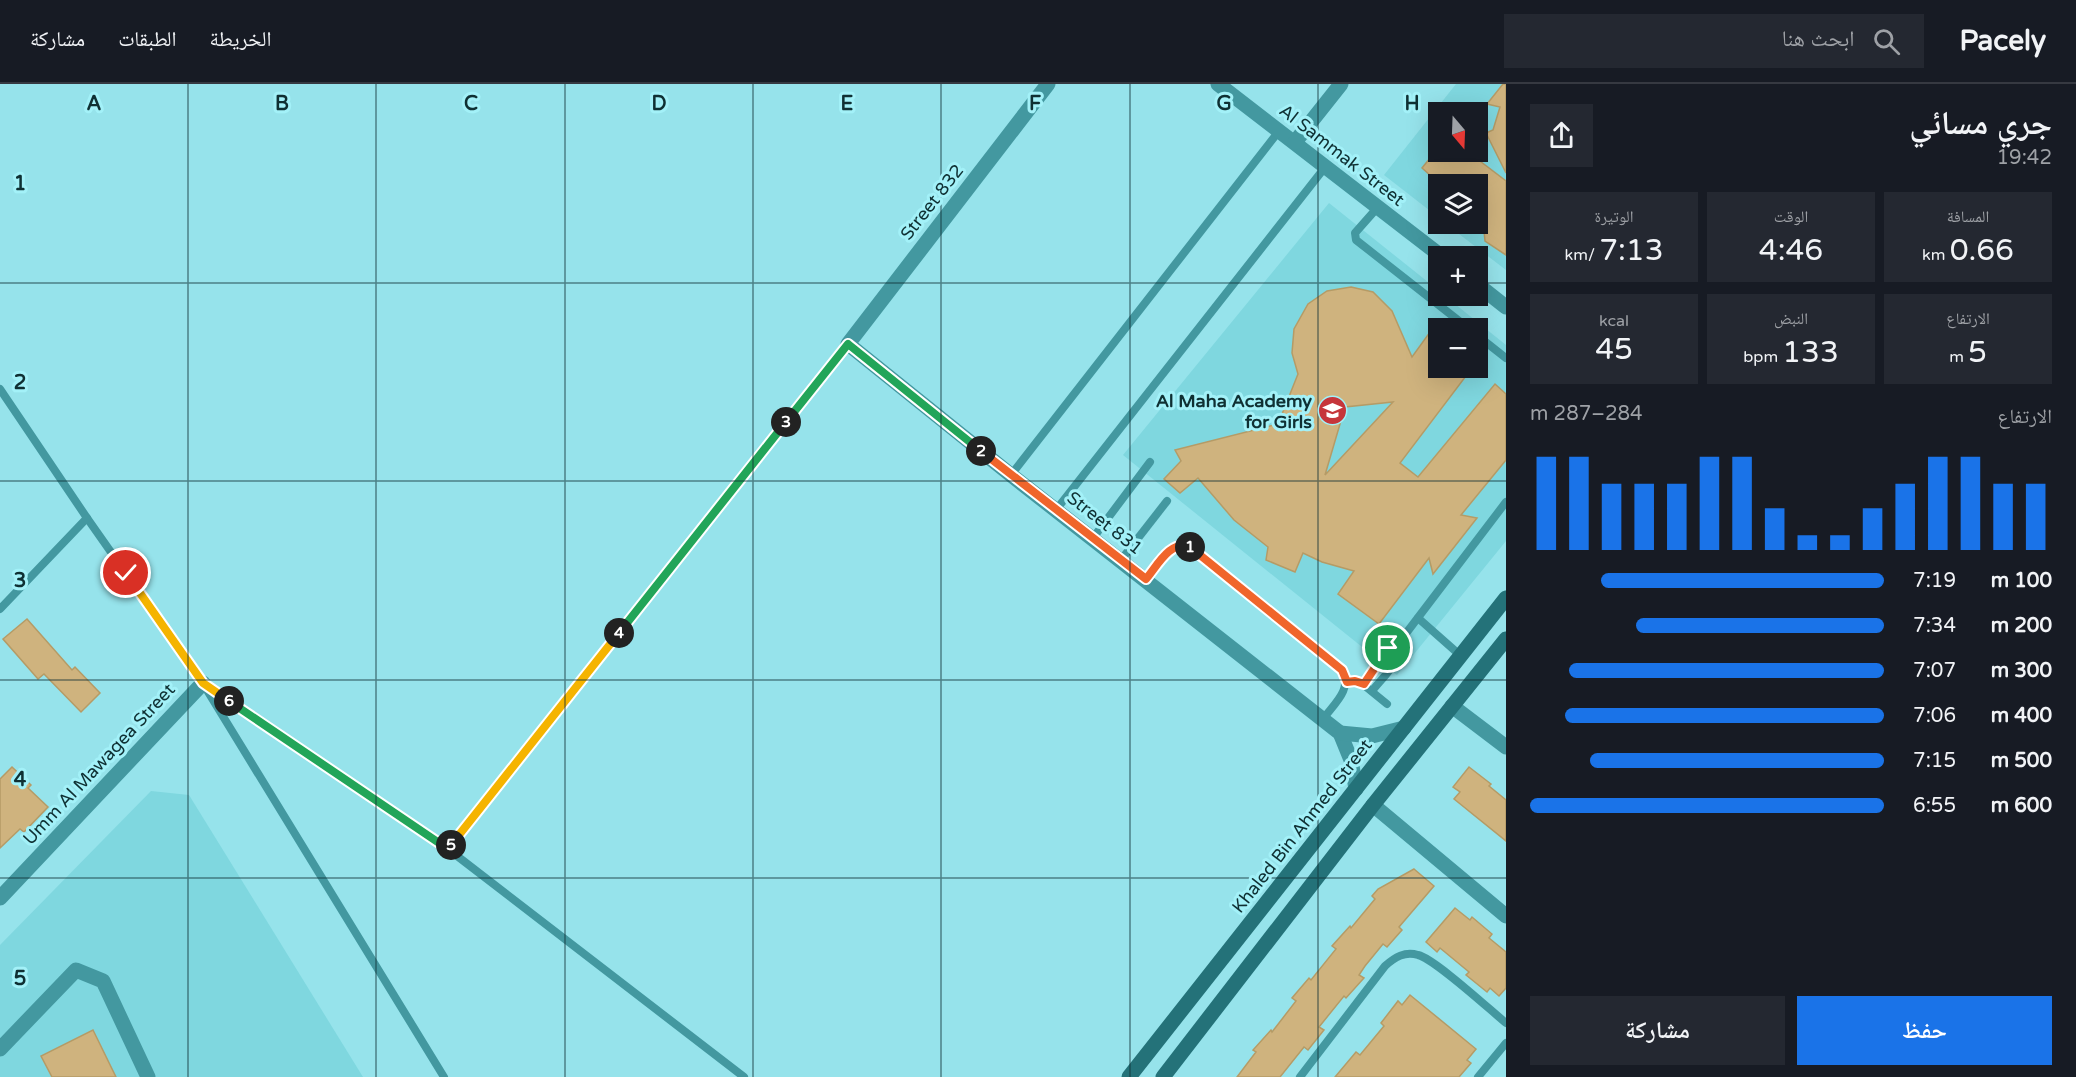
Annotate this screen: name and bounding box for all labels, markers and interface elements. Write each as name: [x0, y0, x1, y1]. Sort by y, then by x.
search box: [1504, 14, 1924, 68]
text: Pacely: [1960, 24, 2046, 58]
icon: search: [1870, 25, 1903, 58]
text: ابحث هنا: [1782, 26, 1855, 52]
text: مشاركة: [30, 27, 85, 52]
text: الطبقات: [118, 27, 177, 52]
text: الخريطة: [210, 27, 271, 52]
text: A: [87, 92, 102, 116]
text: B: [275, 92, 289, 116]
text: C: [464, 92, 478, 116]
text: D: [651, 92, 667, 116]
text: E: [841, 92, 854, 116]
text: F: [1029, 92, 1041, 116]
text: G: [1216, 92, 1232, 116]
text: H: [1404, 92, 1420, 116]
street label: Al Sammak Street: [1275, 99, 1409, 211]
north arrow: [1428, 102, 1488, 162]
map controls: [1428, 102, 1488, 378]
button: share: [1530, 104, 1593, 167]
text: جري مسائي: [1909, 104, 2052, 143]
text: 19:42: [1997, 146, 2052, 170]
street label: Street 832: [896, 160, 968, 244]
text: 1: [14, 172, 26, 196]
button: layers: [1428, 174, 1488, 234]
text: الوتيرة: [1595, 207, 1633, 227]
text: الوقت: [1774, 207, 1808, 227]
text: المسافة: [1947, 207, 1989, 227]
text: 7:13: [1599, 232, 1664, 269]
text: 4:46: [1759, 232, 1823, 269]
text: 0.66: [1950, 232, 2014, 269]
text: /km: [1565, 245, 1599, 265]
text: km: [1922, 245, 1950, 265]
button: +: [1428, 246, 1488, 306]
text: النبض: [1774, 309, 1808, 329]
text: الارتفاع: [1946, 309, 1990, 329]
text: kcal: [1599, 311, 1629, 331]
button: −: [1428, 318, 1488, 378]
text: 45: [1595, 331, 1633, 368]
text: 133: [1782, 334, 1839, 371]
text: 5: [1968, 334, 1987, 371]
text: bpm: [1743, 347, 1782, 367]
text: m: [1949, 347, 1968, 367]
text: 2: [14, 371, 26, 395]
place label: Al Maha Academy for Girls: [1156, 390, 1312, 433]
school or university icon: Al Maha Academy for Girls: [1317, 395, 1349, 427]
text: 284–287 m: [1530, 402, 1643, 426]
text: الارتفاع: [1997, 405, 2052, 429]
pin: 3: [771, 407, 801, 437]
text: 3: [781, 412, 791, 432]
pin: 2: [966, 436, 996, 466]
text: 2: [976, 441, 986, 461]
street label: Street 831: [1063, 487, 1147, 559]
pin: 1: [1175, 532, 1205, 562]
text: 1: [1185, 537, 1195, 557]
pin: [100, 547, 151, 598]
icon: check: [109, 556, 142, 589]
text: 3: [14, 569, 26, 593]
text: 7:19: [1913, 569, 1956, 593]
text: 100 m: [1991, 569, 2052, 593]
text: 7:34: [1913, 614, 1956, 638]
text: 200 m: [1991, 614, 2052, 638]
pin: 4: [604, 618, 634, 648]
pin: [1362, 622, 1413, 673]
text: 4: [614, 623, 624, 643]
icon: arrive: [1371, 631, 1404, 664]
text: 7:07: [1913, 659, 1956, 683]
text: 300 m: [1991, 659, 2052, 683]
street label: Umm Al Mawagea Street: [18, 679, 180, 849]
pin: 6: [214, 686, 244, 716]
text: 6: [224, 691, 234, 711]
text: 7:06: [1913, 704, 1956, 728]
text: 400 m: [1991, 704, 2052, 728]
street label: Khaled Bin Ahmed Street: [1227, 735, 1377, 917]
text: 7:15: [1913, 749, 1956, 773]
text: 500 m: [1991, 749, 2052, 773]
text: 4: [14, 768, 27, 792]
text: 6:55: [1913, 794, 1956, 818]
text: 600 m: [1991, 794, 2052, 818]
pin: 5: [436, 830, 466, 860]
text: 5: [446, 835, 456, 855]
text: 5: [14, 967, 26, 991]
button: مشاركة: [1530, 996, 1785, 1065]
button: حفظ: [1797, 996, 2052, 1065]

